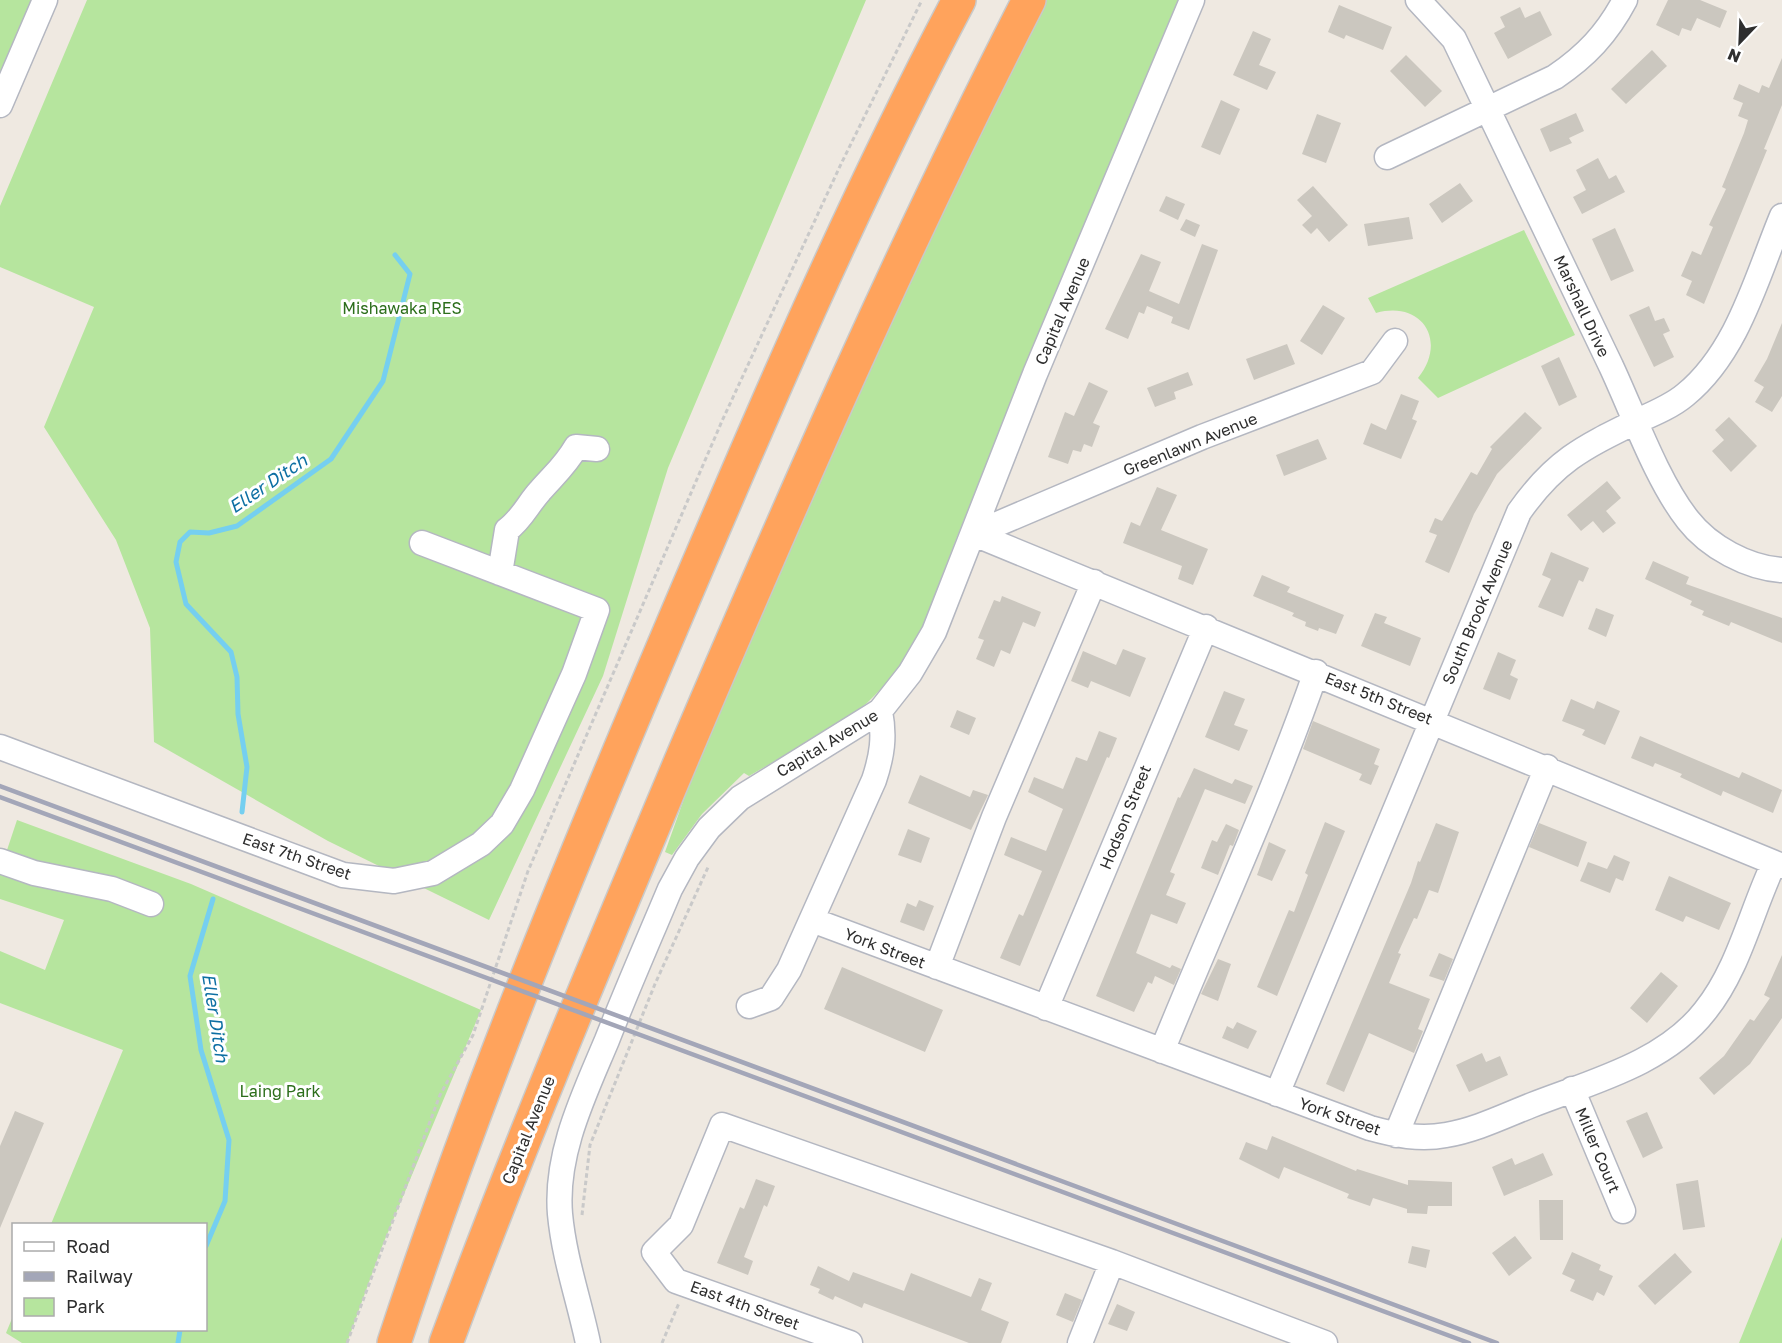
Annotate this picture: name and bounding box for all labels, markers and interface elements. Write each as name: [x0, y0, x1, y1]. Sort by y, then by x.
north arrow: [1710, 12, 1770, 72]
text: N: [1725, 44, 1744, 67]
street label: Marshall Drive: [1550, 252, 1614, 360]
street label: Capital Avenue: [1030, 254, 1094, 368]
park label: Mishawaka RES: [342, 298, 462, 318]
street label: Greenlawn Avenue: [1120, 408, 1260, 480]
water label: Eller Ditch: [224, 448, 312, 517]
street label: South Brook Avenue: [1437, 537, 1517, 687]
street label: East 5th Street: [1322, 667, 1436, 729]
street label: Capital Avenue: [773, 705, 881, 781]
street label: Hodson Street: [1095, 762, 1155, 872]
street label: East 7th Street: [240, 828, 354, 884]
street label: York Street: [842, 923, 928, 973]
water label: Eller Ditch: [198, 972, 234, 1065]
street label: Capital Avenue: [497, 1073, 559, 1187]
park label: Laing Park: [240, 1081, 320, 1101]
street label: York Street: [1296, 1093, 1384, 1139]
street label: Miller Court: [1571, 1104, 1625, 1196]
legend: [12, 1223, 207, 1331]
text: Road: [66, 1235, 110, 1257]
text: Railway: [66, 1265, 133, 1287]
street label: East 4th Street: [688, 1276, 802, 1334]
text: Park: [66, 1295, 105, 1317]

